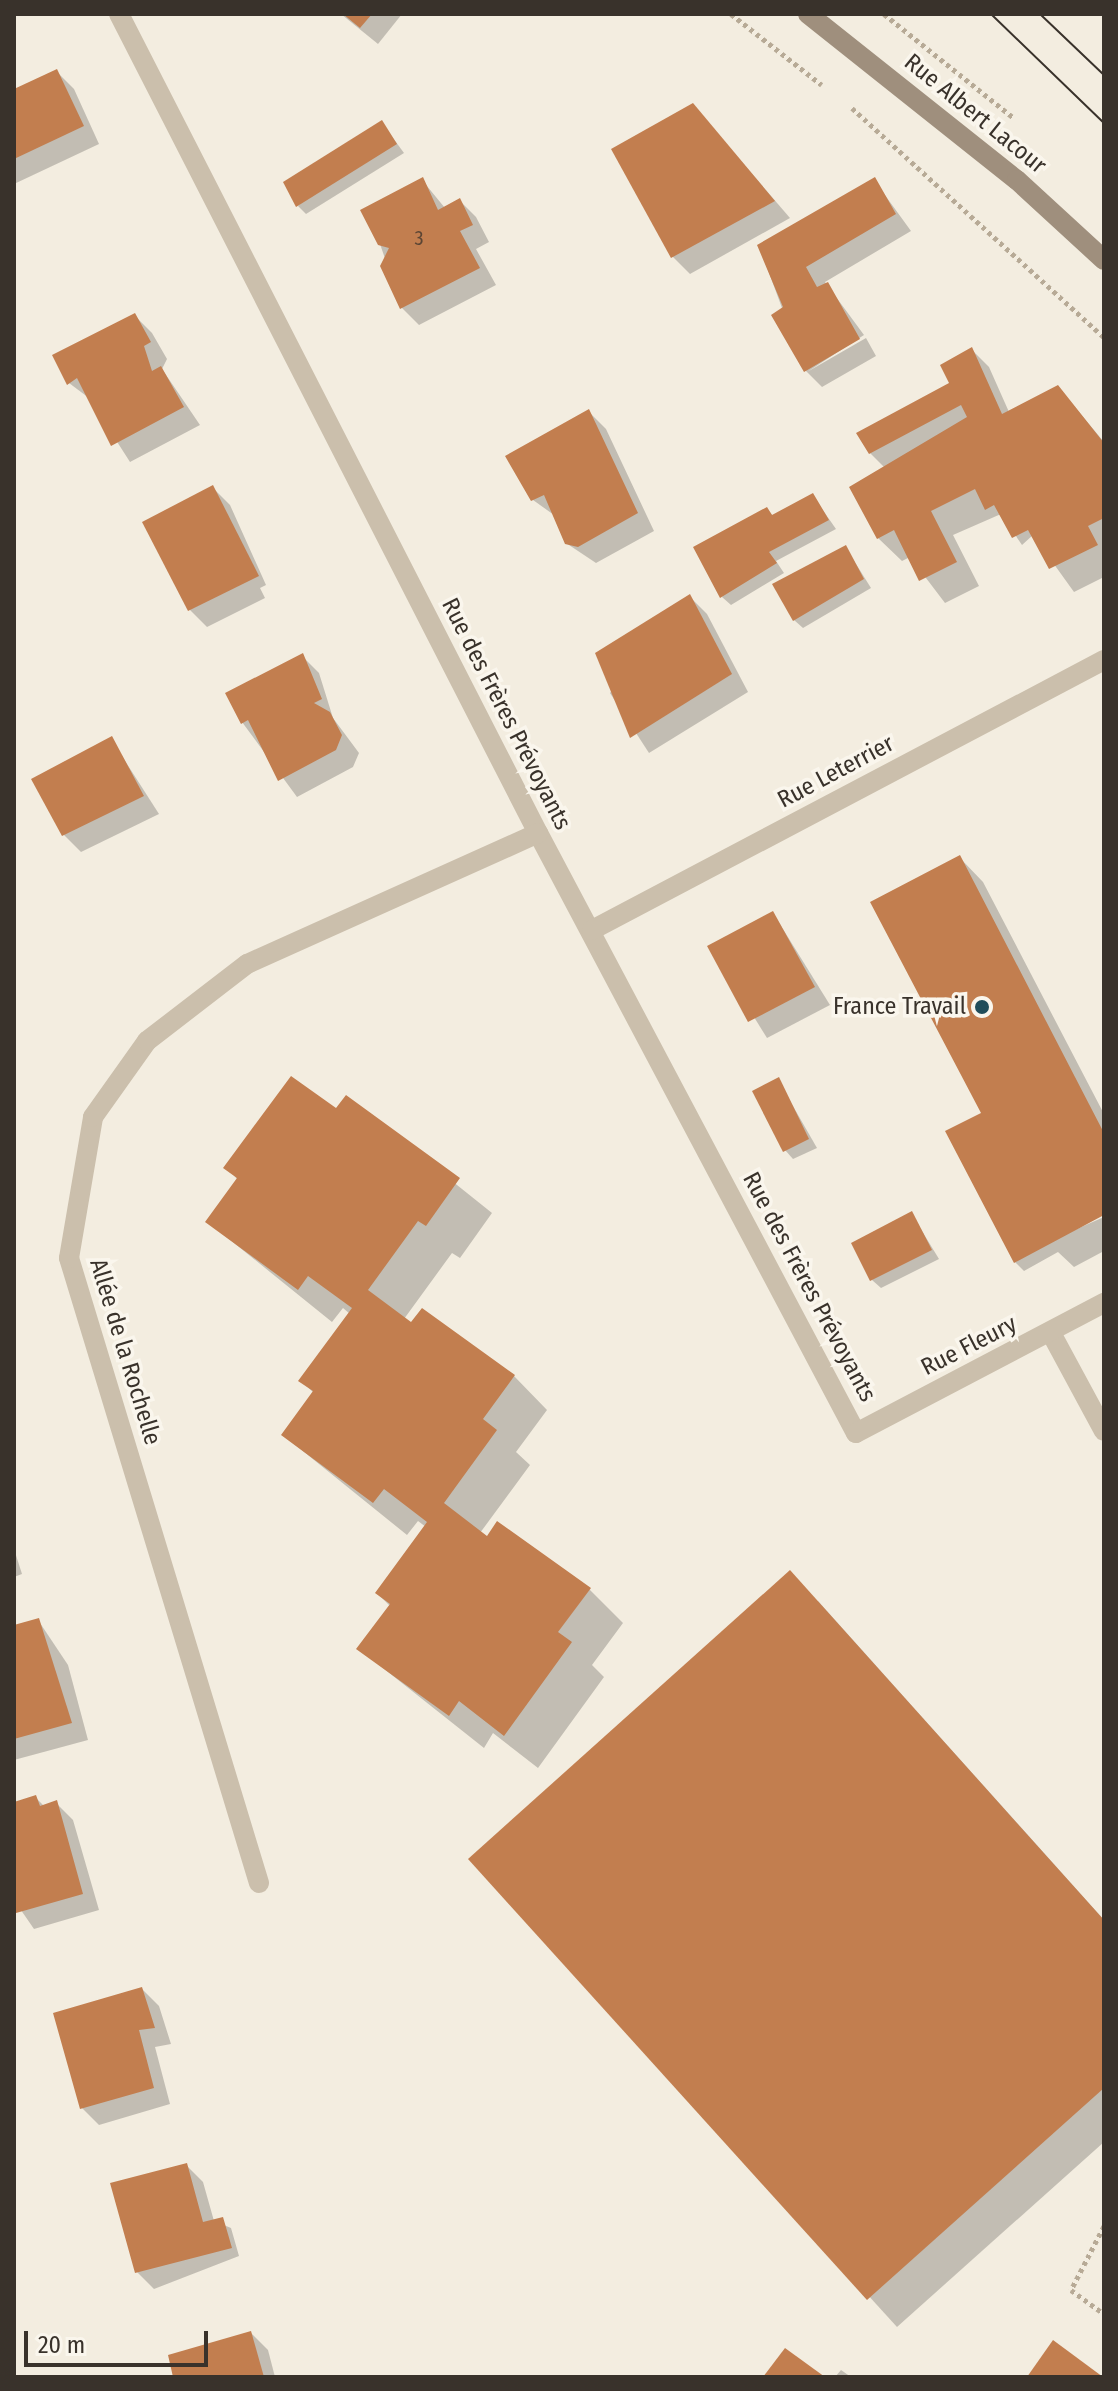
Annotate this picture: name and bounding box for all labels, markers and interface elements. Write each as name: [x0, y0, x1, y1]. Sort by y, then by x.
street label: Rue Albert Lacour: [898, 48, 1052, 180]
house number: 3: [414, 226, 424, 250]
street label: Rue des Frères Prévoyants: [435, 593, 577, 835]
street label: Rue Leterrier: [773, 729, 899, 815]
place label: France Travail: [833, 993, 966, 1021]
marker: France Travail: [973, 998, 991, 1016]
street label: Rue des Frères Prévoyants: [736, 1167, 882, 1407]
street label: Allée de la Rochelle: [83, 1255, 167, 1449]
street label: Rue Fleury: [917, 1310, 1021, 1382]
scale bar: [28, 2315, 212, 2365]
text: 20 m: [38, 2331, 85, 2359]

